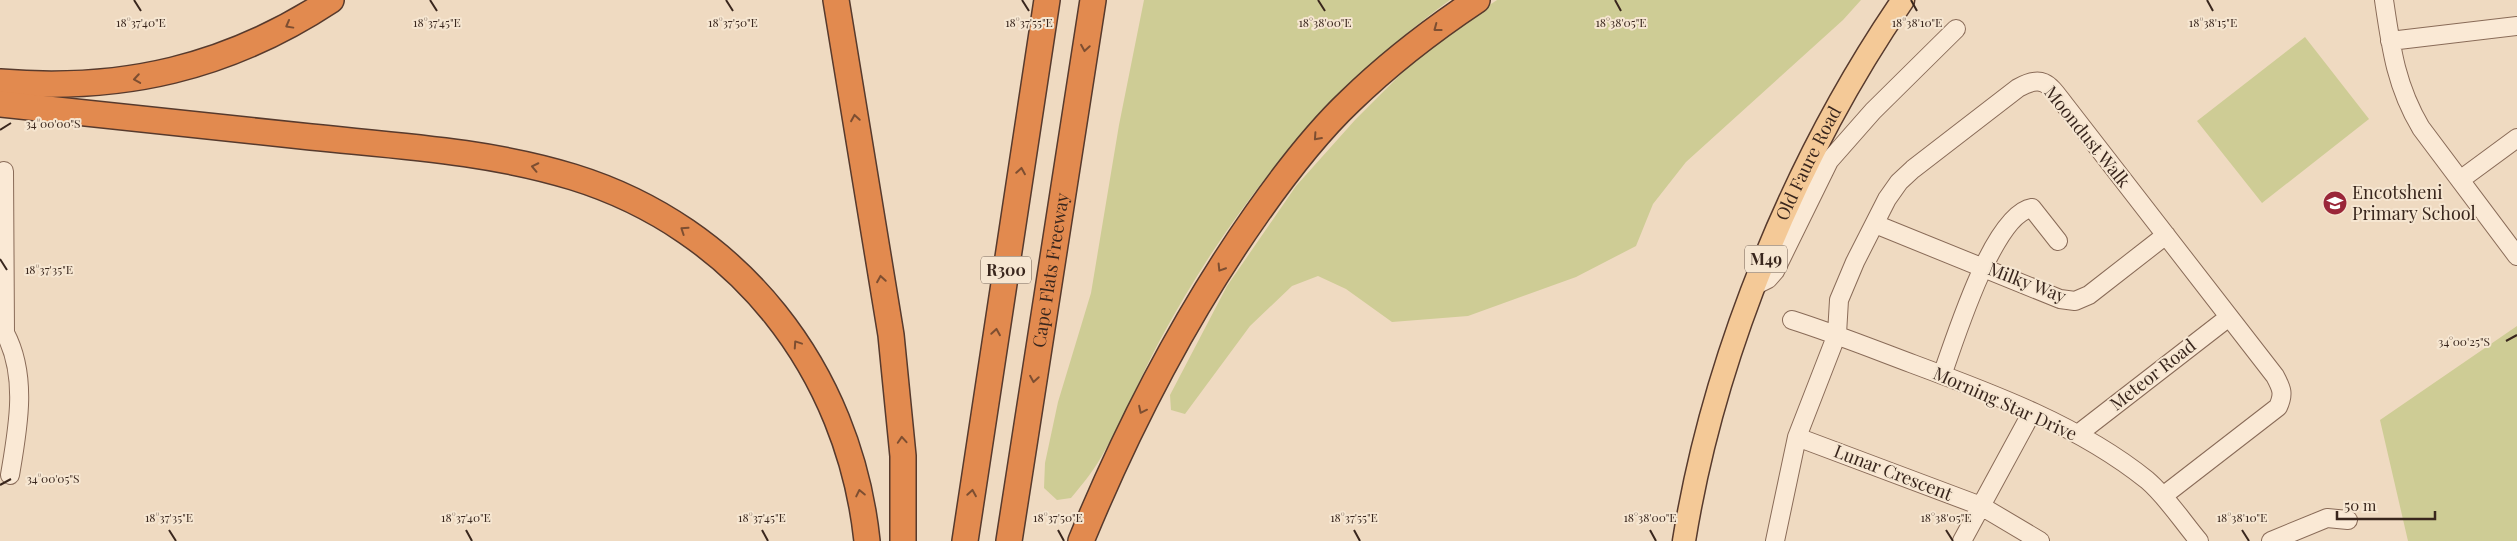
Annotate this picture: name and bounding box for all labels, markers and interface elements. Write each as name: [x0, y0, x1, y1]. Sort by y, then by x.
text: 18°37'40"E: [116, 14, 166, 30]
text: 18°37'45"E: [413, 14, 461, 30]
text: 18°37'50"E: [708, 14, 758, 30]
text: 18°37'55"E: [1005, 14, 1053, 30]
text: 18°38'00"E: [1298, 14, 1352, 30]
text: 18°38'05"E: [1595, 14, 1647, 30]
text: 18°38'10"E: [1892, 14, 1942, 30]
text: 18°38'15"E: [2189, 14, 2237, 30]
one-way arrow: [285, 19, 294, 29]
one-way arrow: [1433, 22, 1443, 31]
one-way arrow: [1081, 44, 1091, 53]
one-way arrow: [132, 73, 140, 84]
street label: Moondust Walk: [2039, 81, 2136, 192]
street label: Old Faure Road: [1769, 101, 1847, 224]
one-way arrow: [850, 114, 860, 123]
text: 34°00'00"S: [25, 115, 81, 131]
one-way arrow: [1314, 131, 1323, 140]
one-way arrow: [530, 162, 539, 173]
one-way arrow: [1015, 167, 1025, 176]
place label: Encotsheni Primary School: [2352, 180, 2476, 225]
school or university icon: Encotsheni Primary School: [2322, 190, 2348, 216]
street label: Cape Flats Freeway: [1026, 191, 1074, 349]
one-way arrow: [680, 227, 689, 236]
road number: M49: [1745, 245, 1787, 272]
road number: R300: [981, 256, 1031, 284]
street label: Milky Way: [1985, 256, 2070, 308]
text: 18°37'35"E: [25, 261, 73, 277]
one-way arrow: [1218, 262, 1227, 271]
one-way arrow: [877, 274, 887, 283]
one-way arrow: [991, 328, 1001, 336]
street label: Meteor Road: [2104, 333, 2201, 415]
text: 34°00'25"S: [2438, 333, 2490, 349]
one-way arrow: [794, 340, 804, 349]
street label: Morning Star Drive: [1930, 361, 2081, 446]
one-way arrow: [1029, 375, 1040, 383]
one-way arrow: [1138, 404, 1148, 413]
one-way arrow: [897, 436, 908, 444]
street label: Lunar Crescent: [1831, 438, 1957, 506]
text: 34°00'05"S: [26, 470, 80, 486]
one-way arrow: [855, 488, 866, 497]
one-way arrow: [966, 488, 977, 496]
scale bar: [2337, 488, 2434, 520]
text: 50 m: [2344, 495, 2377, 515]
text: 18°37'35"E: [145, 509, 193, 525]
text: 18°37'40"E: [441, 509, 491, 525]
text: 18°37'45"E: [738, 509, 786, 525]
text: 18°37'50"E: [1033, 509, 1083, 525]
text: 18°37'55"E: [1330, 509, 1378, 525]
text: 18°38'00"E: [1623, 509, 1677, 525]
text: 18°38'05"E: [1920, 509, 1972, 525]
text: 18°38'10"E: [2217, 509, 2267, 525]

